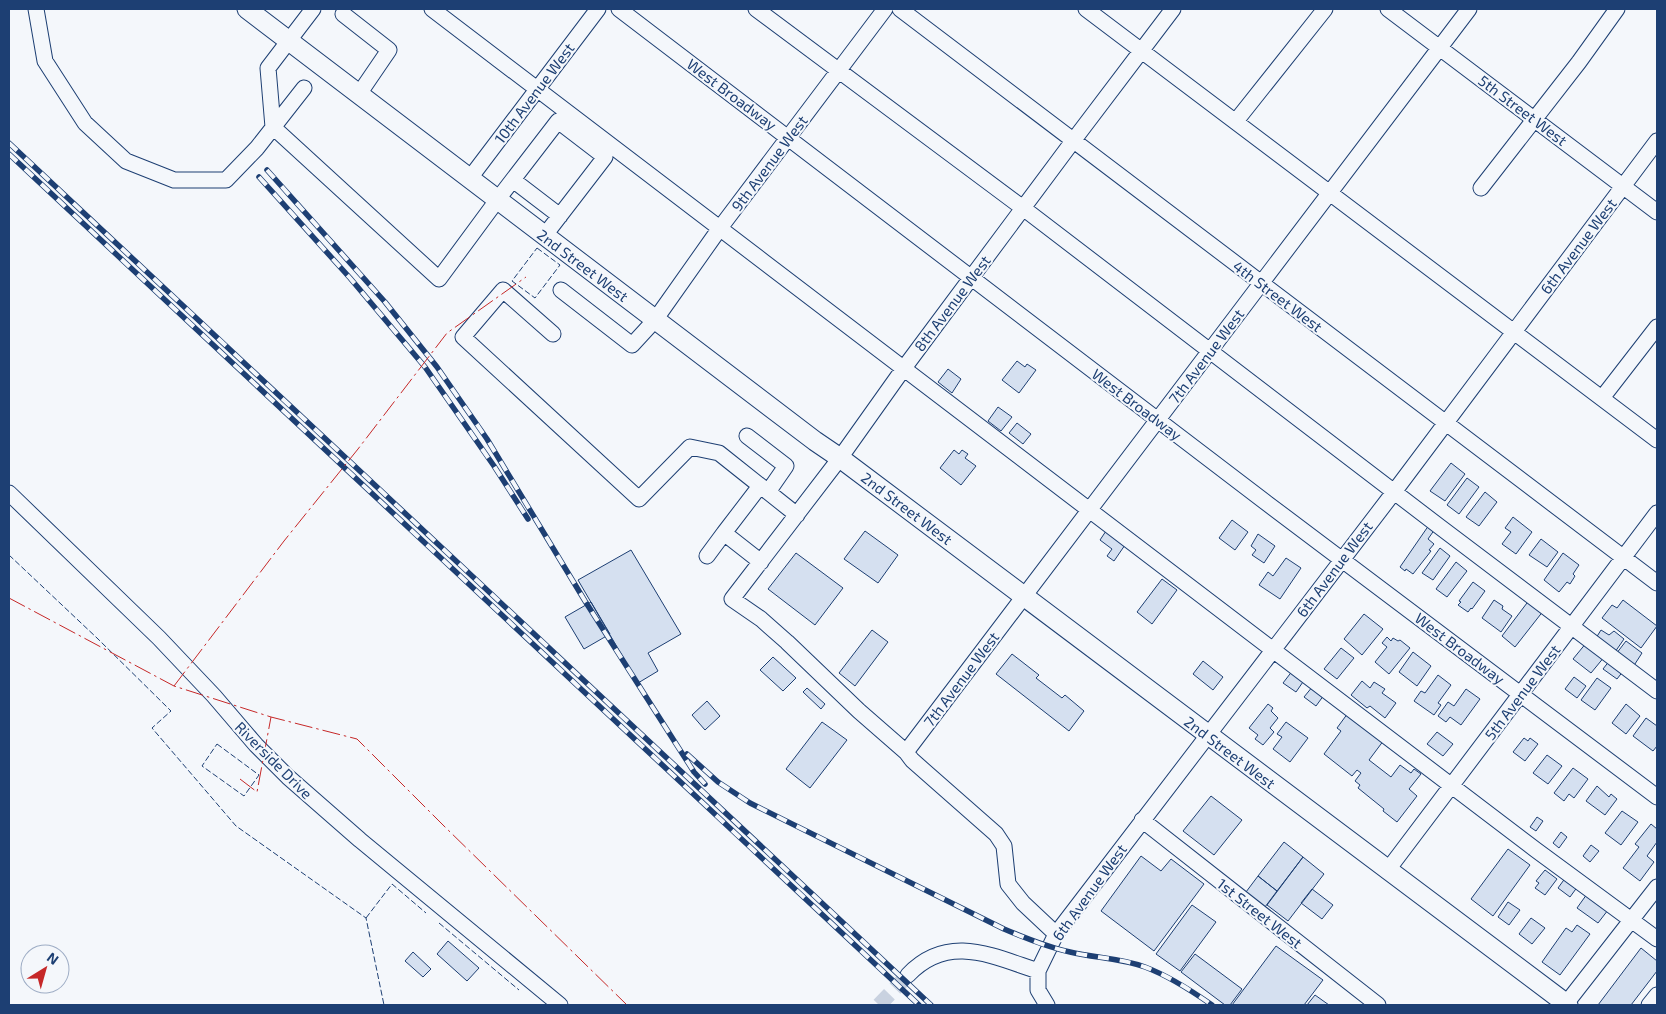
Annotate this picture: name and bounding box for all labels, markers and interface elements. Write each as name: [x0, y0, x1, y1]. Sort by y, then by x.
street label: 10th Avenue West: [490, 39, 578, 147]
street label: West Broadway: [684, 54, 780, 134]
street label: 5th Street West: [1475, 71, 1571, 149]
street label: 9th Avenue West: [727, 112, 811, 214]
street label: 6th Avenue West: [1536, 195, 1620, 297]
street label: 2nd Street West: [534, 225, 632, 305]
street label: 8th Avenue West: [910, 251, 994, 354]
street label: 4th Street West: [1230, 257, 1326, 336]
street label: 7th Avenue West: [1165, 305, 1248, 407]
street label: West Broadway: [1089, 364, 1185, 444]
street label: 2nd Street West: [858, 468, 956, 548]
street label: 6th Avenue West: [1292, 518, 1376, 620]
street label: West Broadway: [1412, 608, 1508, 688]
street label: 7th Avenue West: [920, 628, 1003, 730]
street label: 5th Avenue West: [1480, 641, 1564, 743]
street label: 2nd Street West: [1181, 712, 1279, 792]
street label: Riverside Drive: [232, 718, 316, 802]
street label: 6th Avenue West: [1048, 840, 1130, 944]
street label: 1st Street West: [1214, 874, 1306, 952]
north arrow: [20, 944, 70, 994]
text: N: [44, 948, 62, 968]

